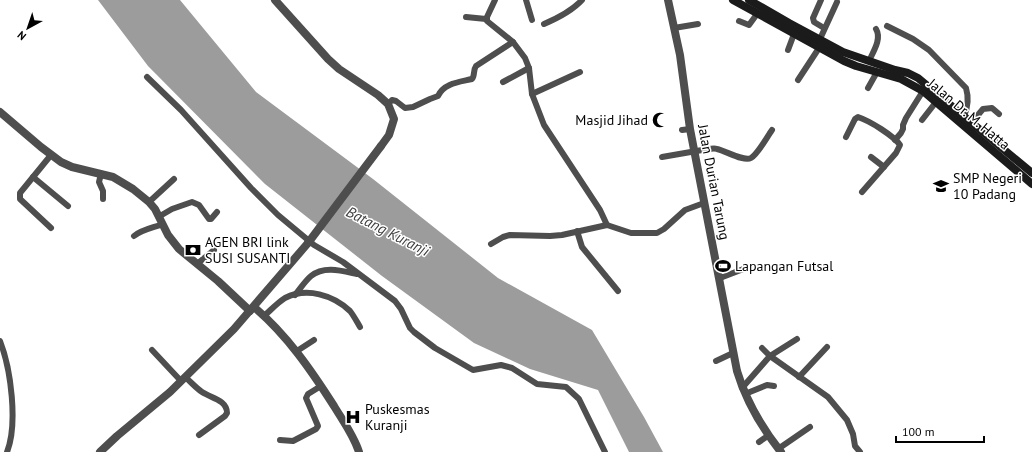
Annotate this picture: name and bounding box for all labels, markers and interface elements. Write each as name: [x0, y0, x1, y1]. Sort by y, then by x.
north arrow: [8, 8, 48, 48]
text: N: [14, 28, 29, 43]
street label: Jalan Dr. M. Hatta: [924, 74, 1014, 154]
place label: Masjid Jihad: [575, 111, 648, 129]
mosque icon: Masjid Jihad: [651, 111, 669, 129]
street label: Jalan Durian Tarung: [694, 122, 734, 241]
place label: SMP Negeri 10 Padang: [953, 169, 1022, 203]
school or university icon: SMP Negeri 10 Padang: [932, 177, 950, 195]
water label: Batang Kuranji: [343, 202, 434, 261]
place label: AGEN BRI link SUSI SUSANTI: [205, 233, 290, 267]
bank icon: AGEN BRI link SUSI SUSANTI: [184, 241, 202, 259]
sports icon: Lapangan Futsal: [714, 257, 732, 275]
place label: Lapangan Futsal: [735, 257, 833, 275]
place label: Puskesmas Kuranji: [365, 400, 430, 434]
hospital icon: Puskesmas Kuranji: [344, 408, 362, 426]
scale bar: [896, 418, 984, 444]
text: 100 m: [902, 424, 935, 439]

